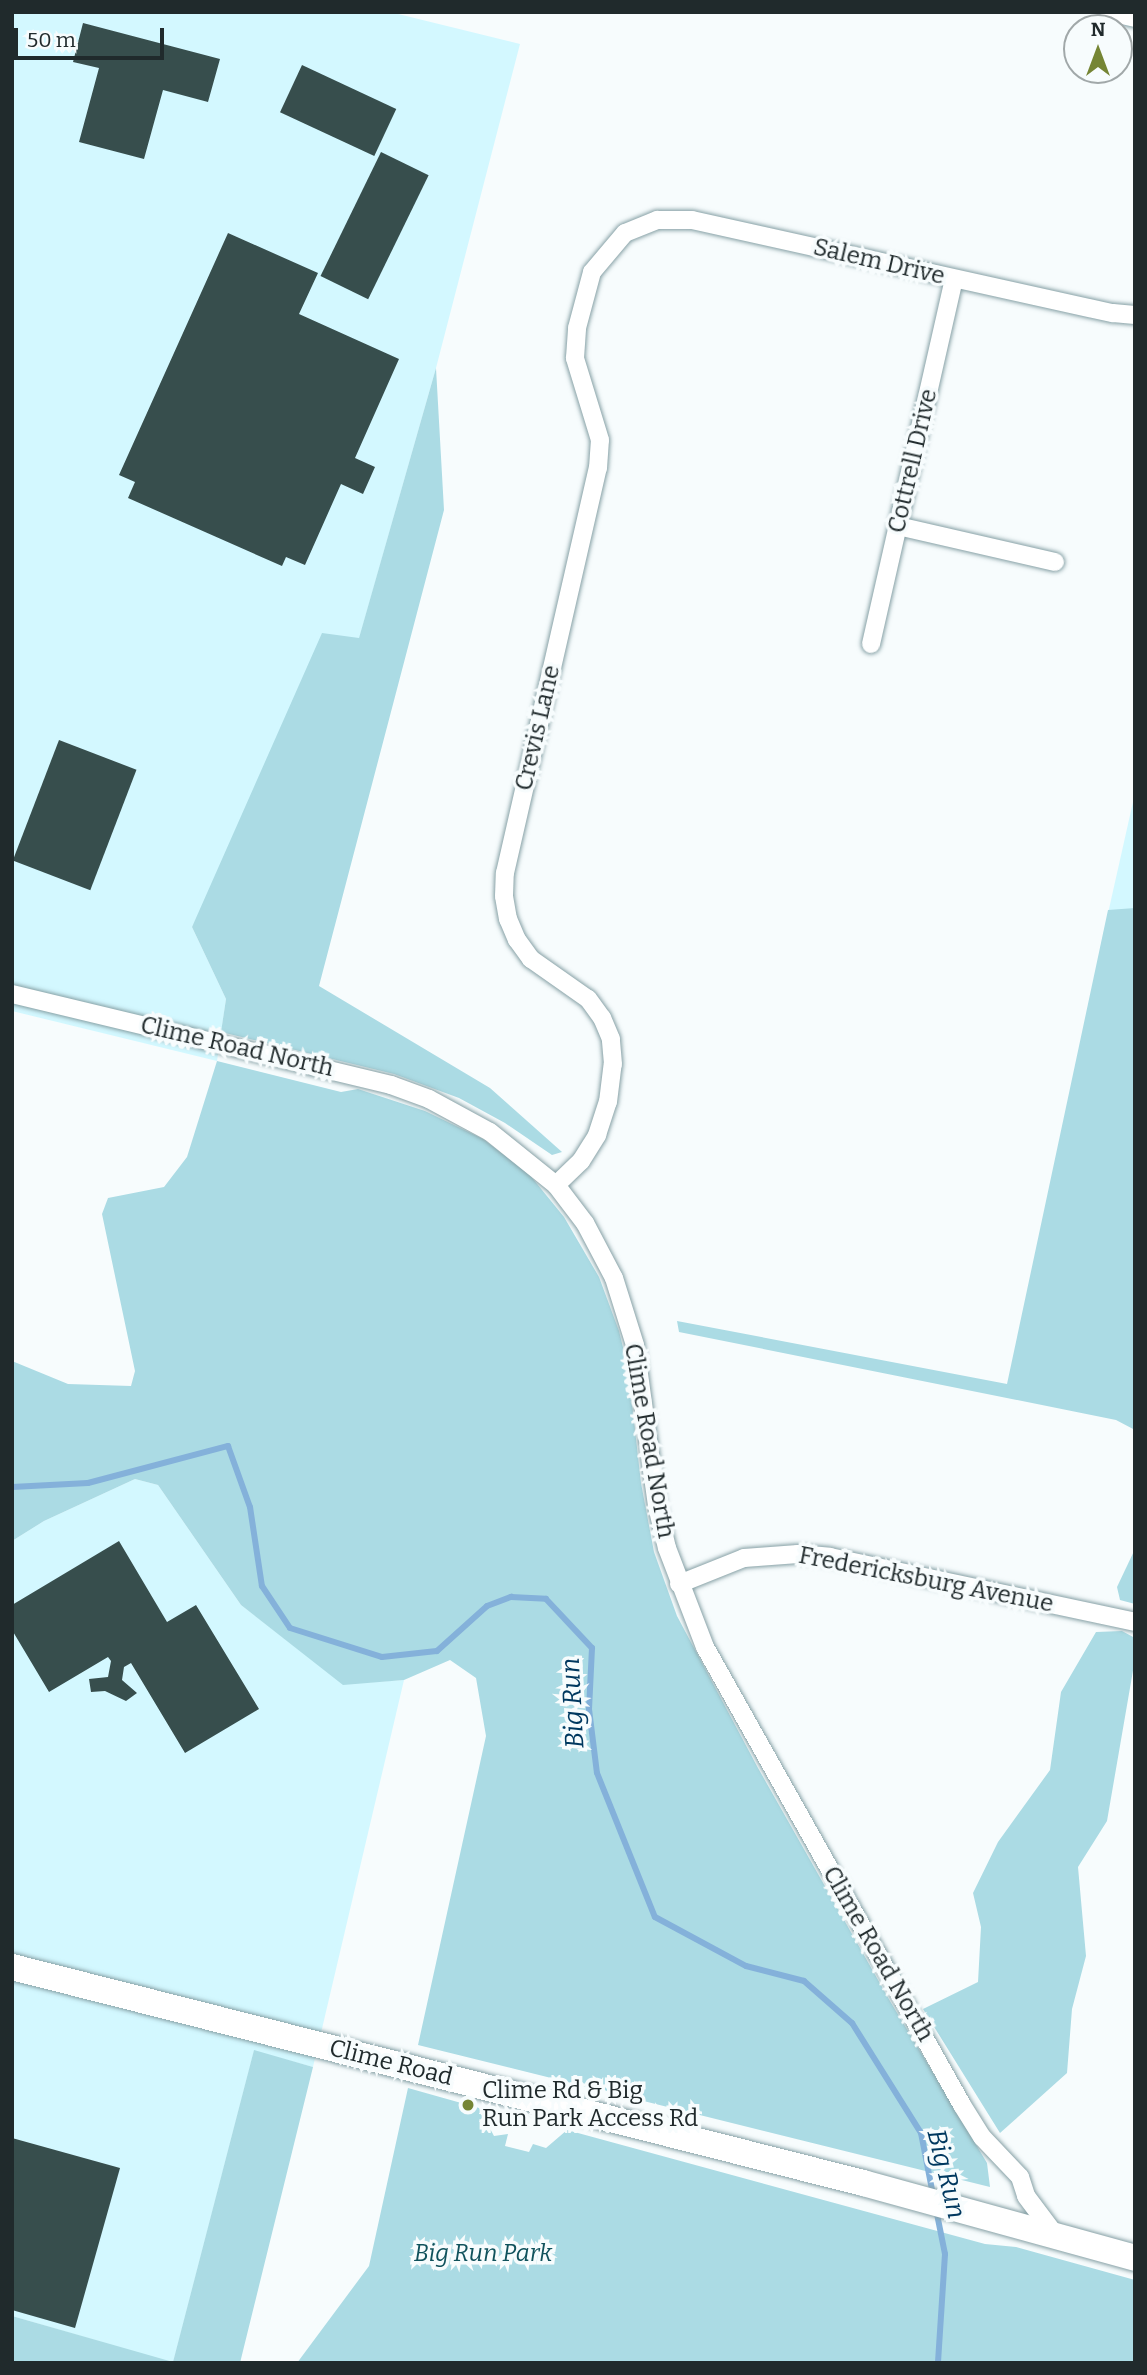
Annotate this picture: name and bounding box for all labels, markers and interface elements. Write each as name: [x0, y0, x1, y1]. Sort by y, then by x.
scale bar: [18, 14, 168, 58]
north arrow: [1063, 14, 1133, 84]
text: N: [1091, 18, 1105, 41]
text: 50 m: [27, 27, 76, 53]
street label: Salem Drive: [811, 233, 947, 291]
street label: Cottrell Drive: [882, 386, 944, 536]
street label: Crevis Lane: [510, 662, 566, 794]
street label: Clime Road North: [138, 1011, 336, 1083]
street label: Clime Road North: [618, 1341, 680, 1541]
street label: Fredericksburg Avenue: [796, 1541, 1056, 1619]
water label: Big Run: [555, 1657, 591, 1749]
street label: Clime Road North: [816, 1861, 940, 2047]
street label: Clime Road: [326, 2034, 456, 2092]
place label: Clime Rd & Big Run Park Access Rd: [482, 2077, 698, 2133]
marker: Clime Rd & Big Run Park Access Rd: [460, 2097, 476, 2113]
water label: Big Run: [920, 2126, 972, 2222]
park label: Big Run Park: [414, 2240, 552, 2268]

